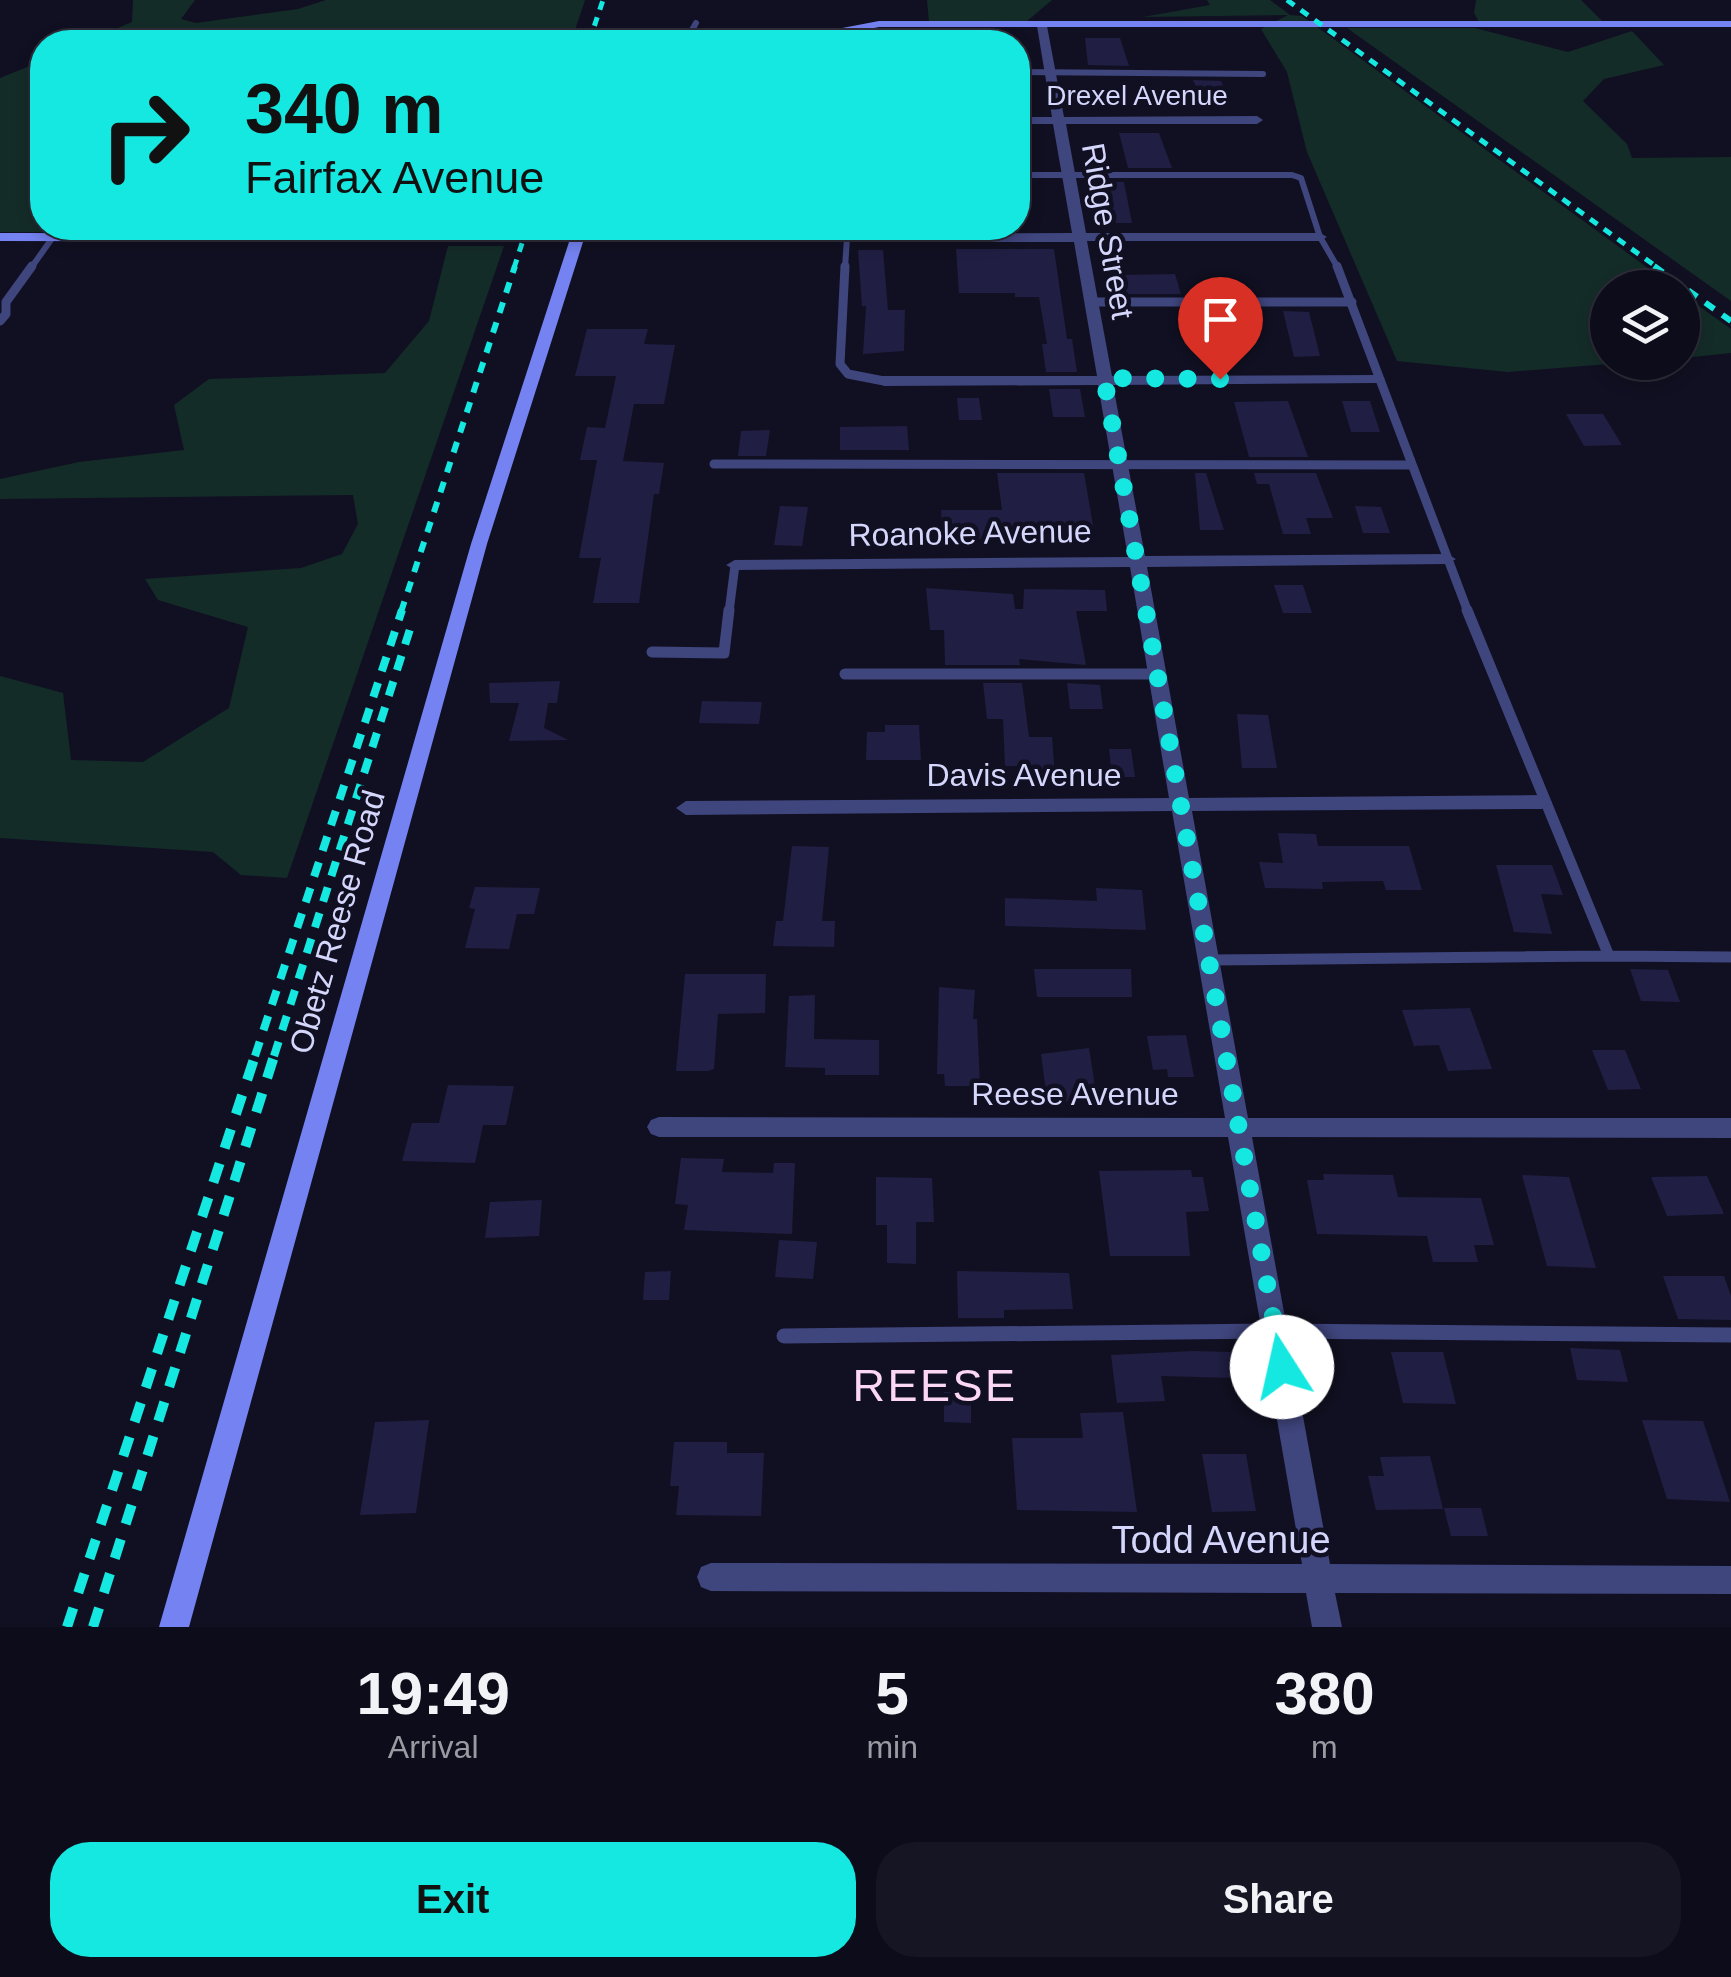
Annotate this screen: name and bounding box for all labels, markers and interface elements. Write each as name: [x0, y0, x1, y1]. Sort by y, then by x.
icon: right: [80, 70, 210, 200]
text: 340 m: [245, 70, 443, 148]
street label: Drexel Avenue: [1046, 80, 1228, 111]
street label: Ridge Street: [1075, 140, 1141, 322]
text: Fairfax Avenue: [245, 152, 544, 203]
map controls: [1590, 270, 1700, 380]
button: layers: [1590, 270, 1700, 380]
pin: [1178, 277, 1263, 380]
icon: arrive: [1193, 292, 1248, 347]
street label: Roanoke Avenue: [848, 513, 1092, 553]
street label: Davis Avenue: [926, 757, 1122, 793]
street label: Obetz Reese Road: [282, 786, 392, 1058]
street label: Reese Avenue: [971, 1076, 1179, 1112]
position arrow: [1230, 1315, 1334, 1419]
district label: REESE: [852, 1360, 1018, 1411]
street label: Todd Avenue: [1111, 1519, 1331, 1561]
text: 19:49: [356, 1660, 510, 1727]
text: 5: [875, 1660, 909, 1727]
text: 380: [1274, 1660, 1375, 1727]
text: Arrival: [388, 1729, 479, 1765]
text: min: [866, 1729, 918, 1765]
text: m: [1311, 1729, 1338, 1765]
button: Exit: [50, 1842, 856, 1957]
button: Share: [876, 1842, 1681, 1957]

